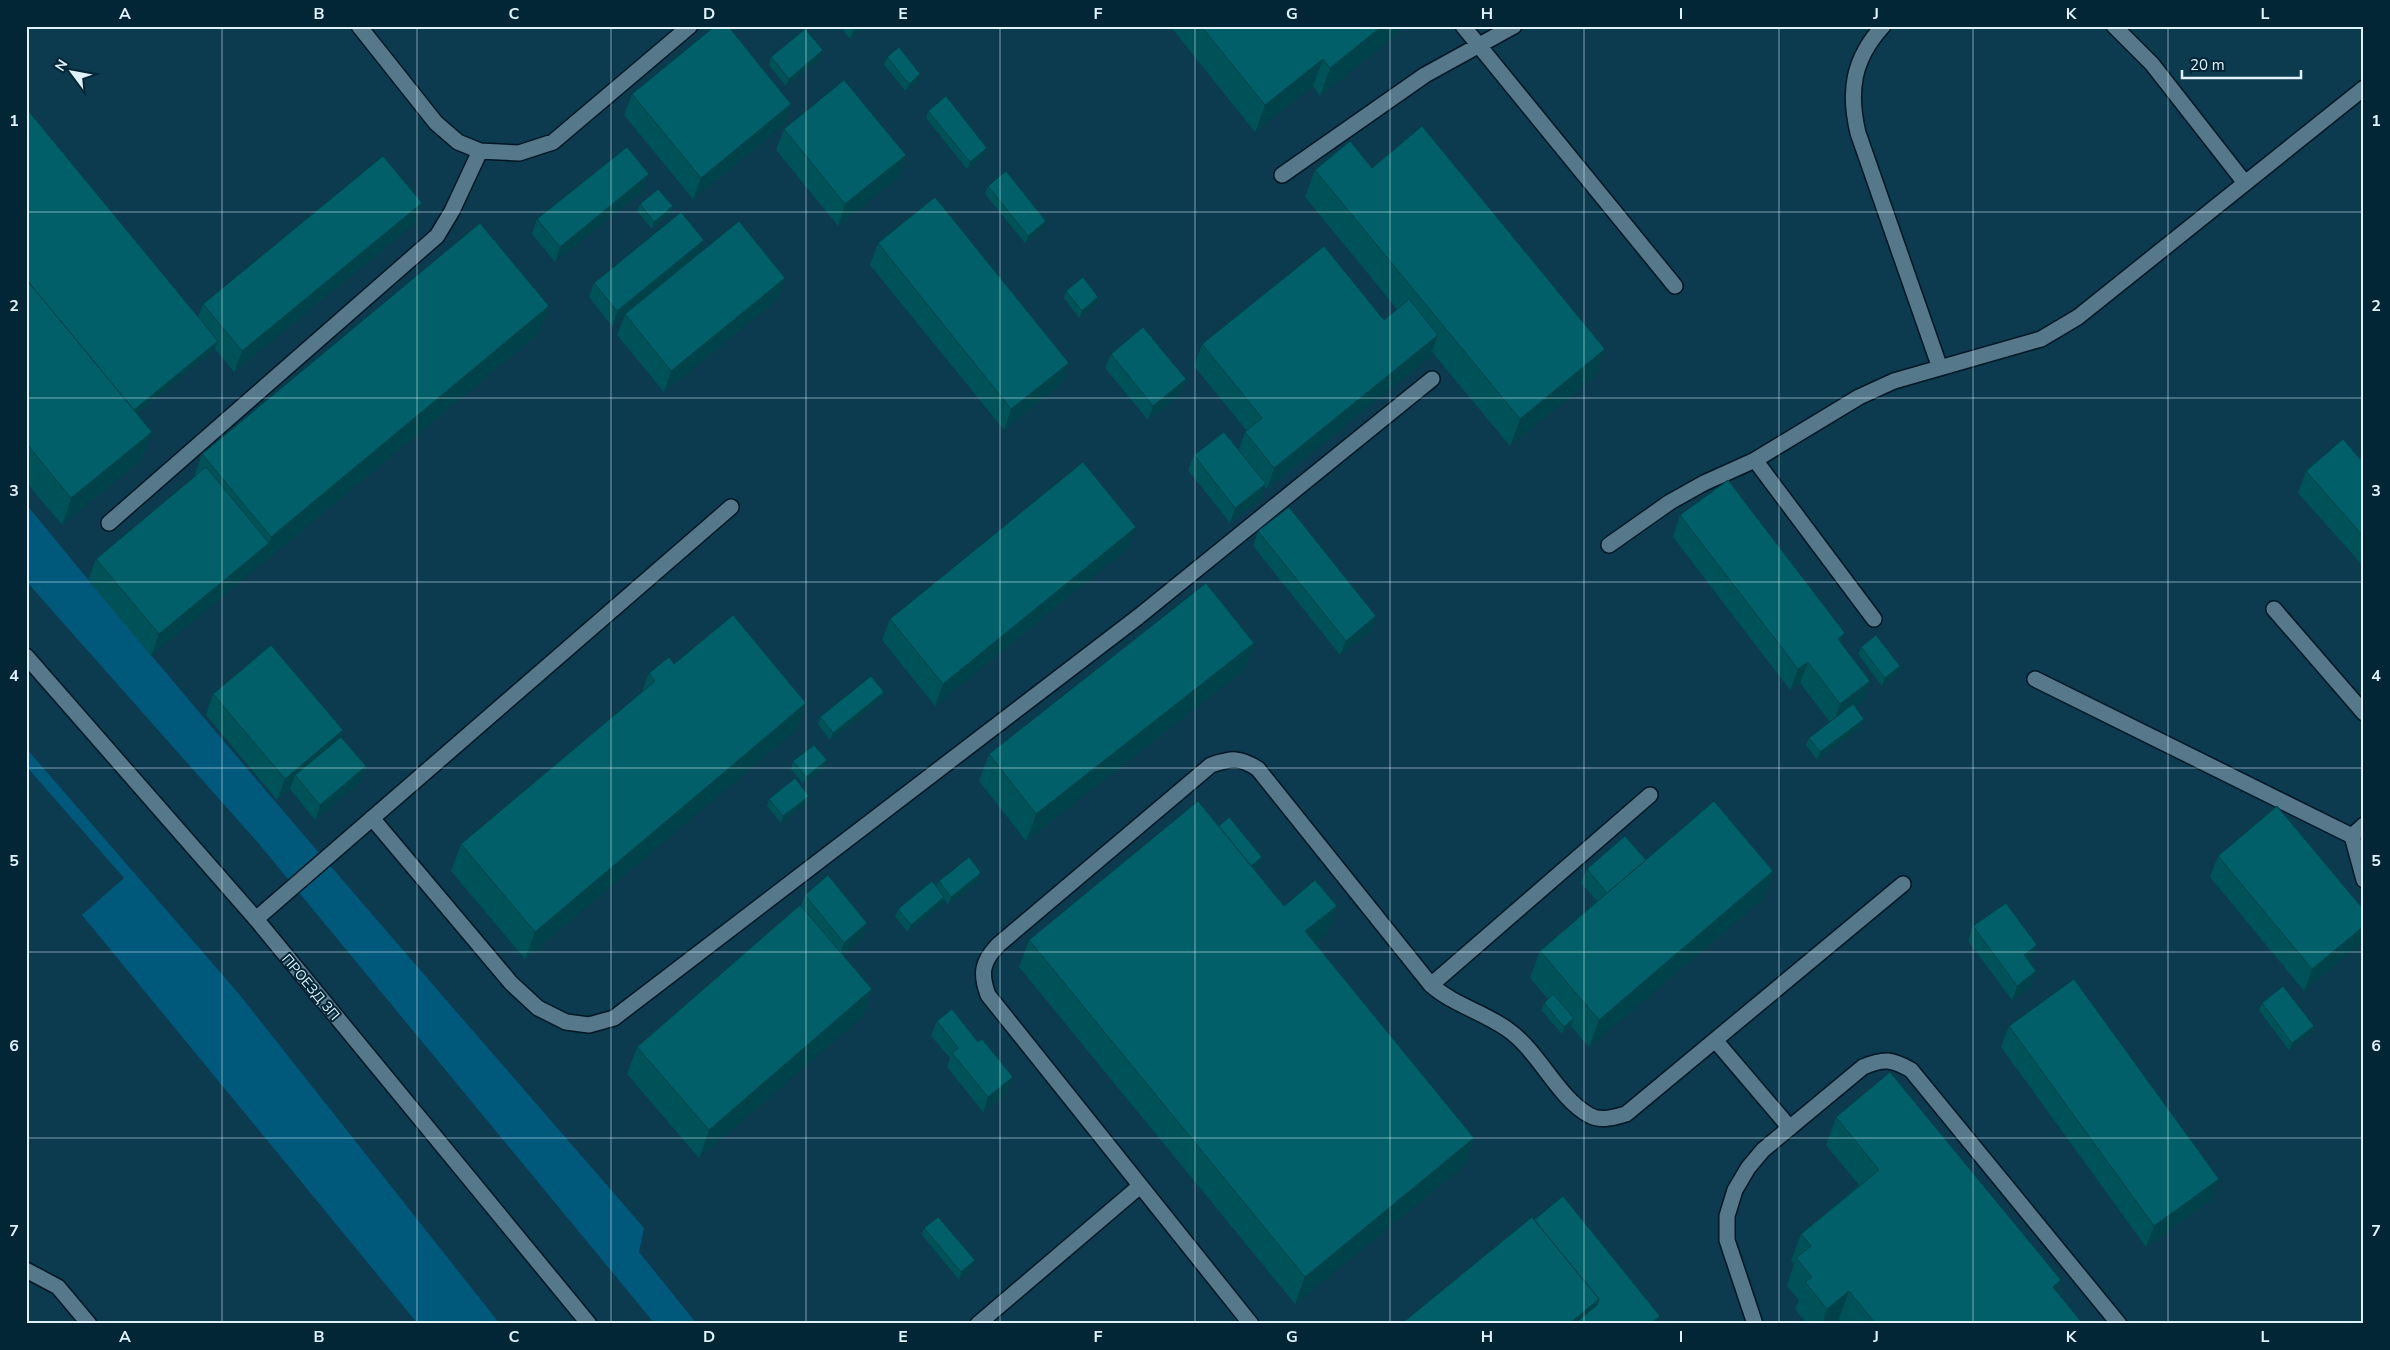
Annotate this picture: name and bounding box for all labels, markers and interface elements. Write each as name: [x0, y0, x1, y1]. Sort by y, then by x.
text: A: [119, 3, 131, 25]
text: B: [313, 3, 325, 25]
text: C: [509, 3, 520, 25]
text: D: [703, 3, 715, 25]
text: E: [898, 3, 908, 25]
text: F: [1094, 3, 1103, 25]
text: G: [1286, 3, 1298, 25]
text: H: [1481, 3, 1493, 25]
text: I: [1679, 3, 1683, 25]
text: J: [1872, 3, 1879, 25]
text: K: [2066, 3, 2078, 25]
text: L: [2261, 3, 2270, 25]
north arrow: [48, 48, 98, 98]
scale bar: [2182, 48, 2301, 80]
text: 20 m: [2190, 55, 2225, 75]
text: N: [51, 56, 72, 75]
text: 1: [9, 110, 19, 132]
text: 1: [2371, 110, 2381, 132]
text: 2: [9, 295, 19, 317]
text: 2: [2371, 295, 2381, 317]
text: 3: [9, 480, 19, 502]
text: 3: [2371, 480, 2381, 502]
text: 4: [9, 665, 19, 687]
text: 4: [2371, 665, 2381, 687]
text: 5: [9, 850, 19, 872]
text: 5: [2371, 850, 2381, 872]
street label: ПРОЕЗД 3П: [277, 950, 344, 1024]
text: 6: [9, 1035, 19, 1057]
text: 6: [2371, 1035, 2381, 1057]
text: 7: [9, 1220, 19, 1242]
text: 7: [2371, 1220, 2381, 1242]
text: A: [119, 1326, 131, 1348]
text: B: [313, 1326, 325, 1348]
text: C: [509, 1326, 520, 1348]
text: D: [703, 1326, 715, 1348]
text: E: [898, 1326, 908, 1348]
text: F: [1094, 1326, 1103, 1348]
text: G: [1286, 1326, 1298, 1348]
text: H: [1481, 1326, 1493, 1348]
text: I: [1679, 1326, 1683, 1348]
text: J: [1872, 1326, 1879, 1348]
text: K: [2066, 1326, 2078, 1348]
text: L: [2261, 1326, 2270, 1348]

